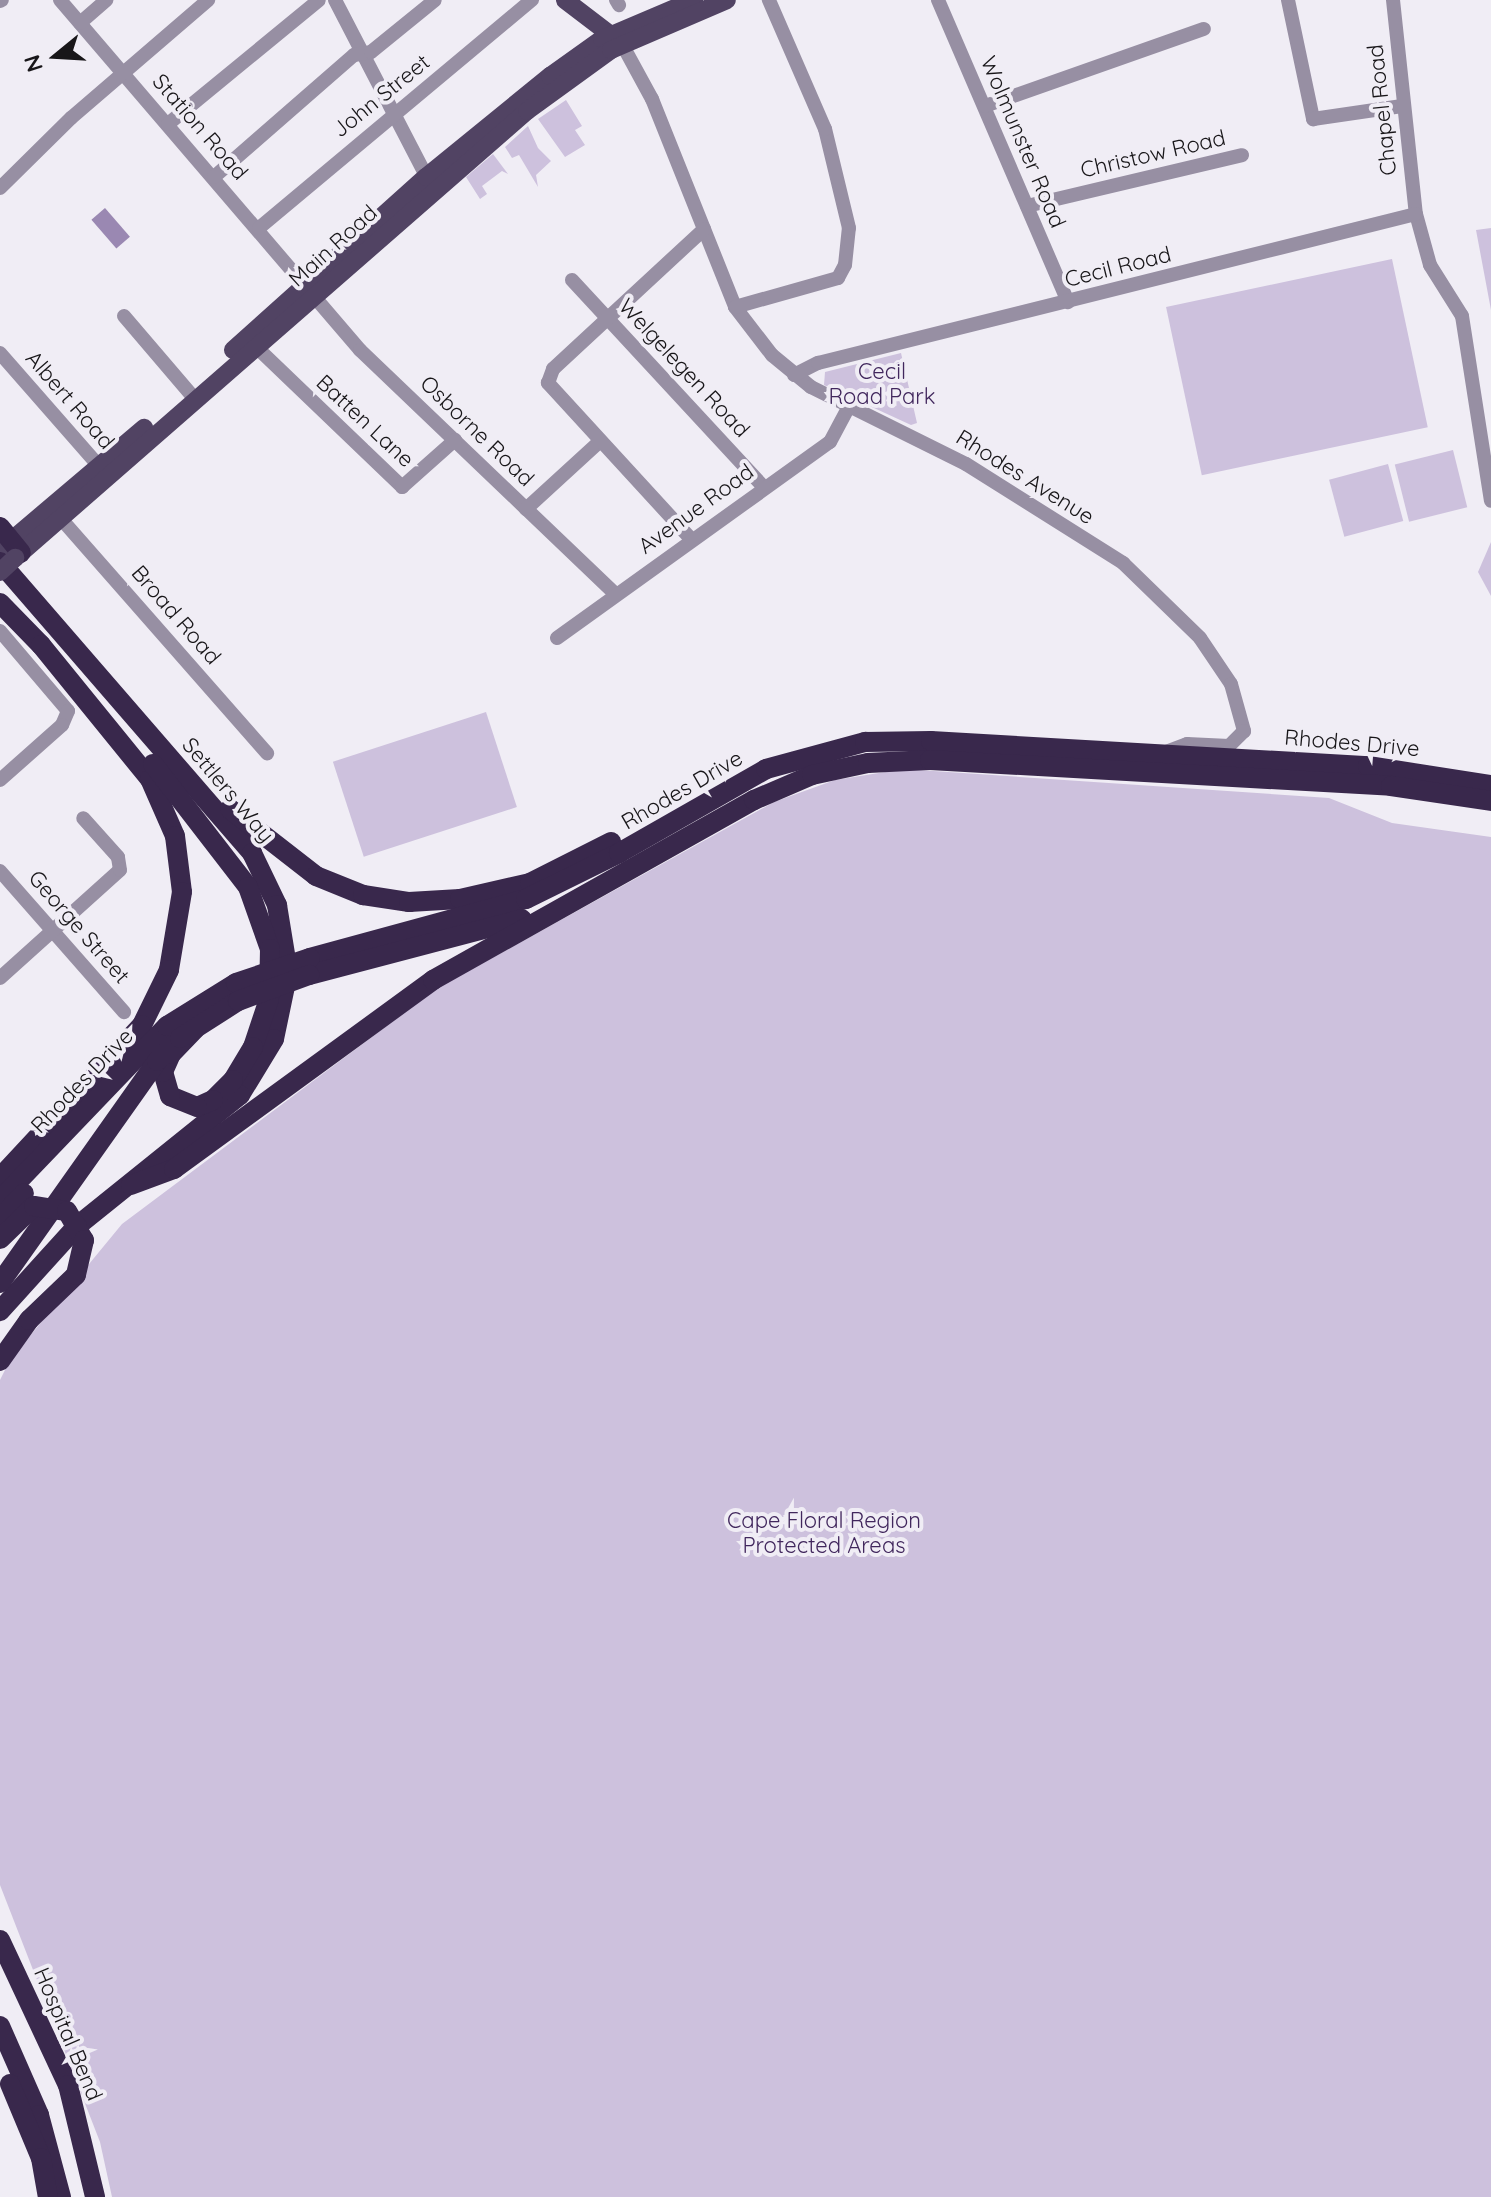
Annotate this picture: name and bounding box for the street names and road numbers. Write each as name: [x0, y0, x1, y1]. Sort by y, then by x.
street label: Chapel Road: [1362, 43, 1402, 177]
street label: John Street: [327, 49, 435, 143]
street label: Wolmunster Road: [975, 52, 1071, 232]
street label: Station Road: [147, 69, 253, 185]
street label: Christow Road: [1078, 124, 1228, 184]
street label: Main Road: [283, 200, 383, 292]
street label: Cecil Road: [1062, 241, 1174, 293]
street label: Welgelegen Road: [613, 293, 755, 443]
street label: Albert Road: [20, 345, 120, 455]
street label: Batten Lane: [311, 369, 419, 473]
street label: Osborne Road: [415, 370, 539, 492]
street label: Rhodes Avenue: [951, 424, 1099, 530]
street label: Avenue Road: [633, 458, 759, 560]
street label: Broad Road: [126, 560, 226, 670]
street label: Rhodes Drive: [1283, 724, 1421, 762]
street label: Settlers Way: [177, 732, 279, 848]
street label: Rhodes Drive: [617, 745, 747, 835]
street label: George Street: [23, 865, 135, 989]
street label: Rhodes Drive: [25, 1023, 139, 1139]
street label: Hospital Bend: [28, 1963, 108, 2105]

